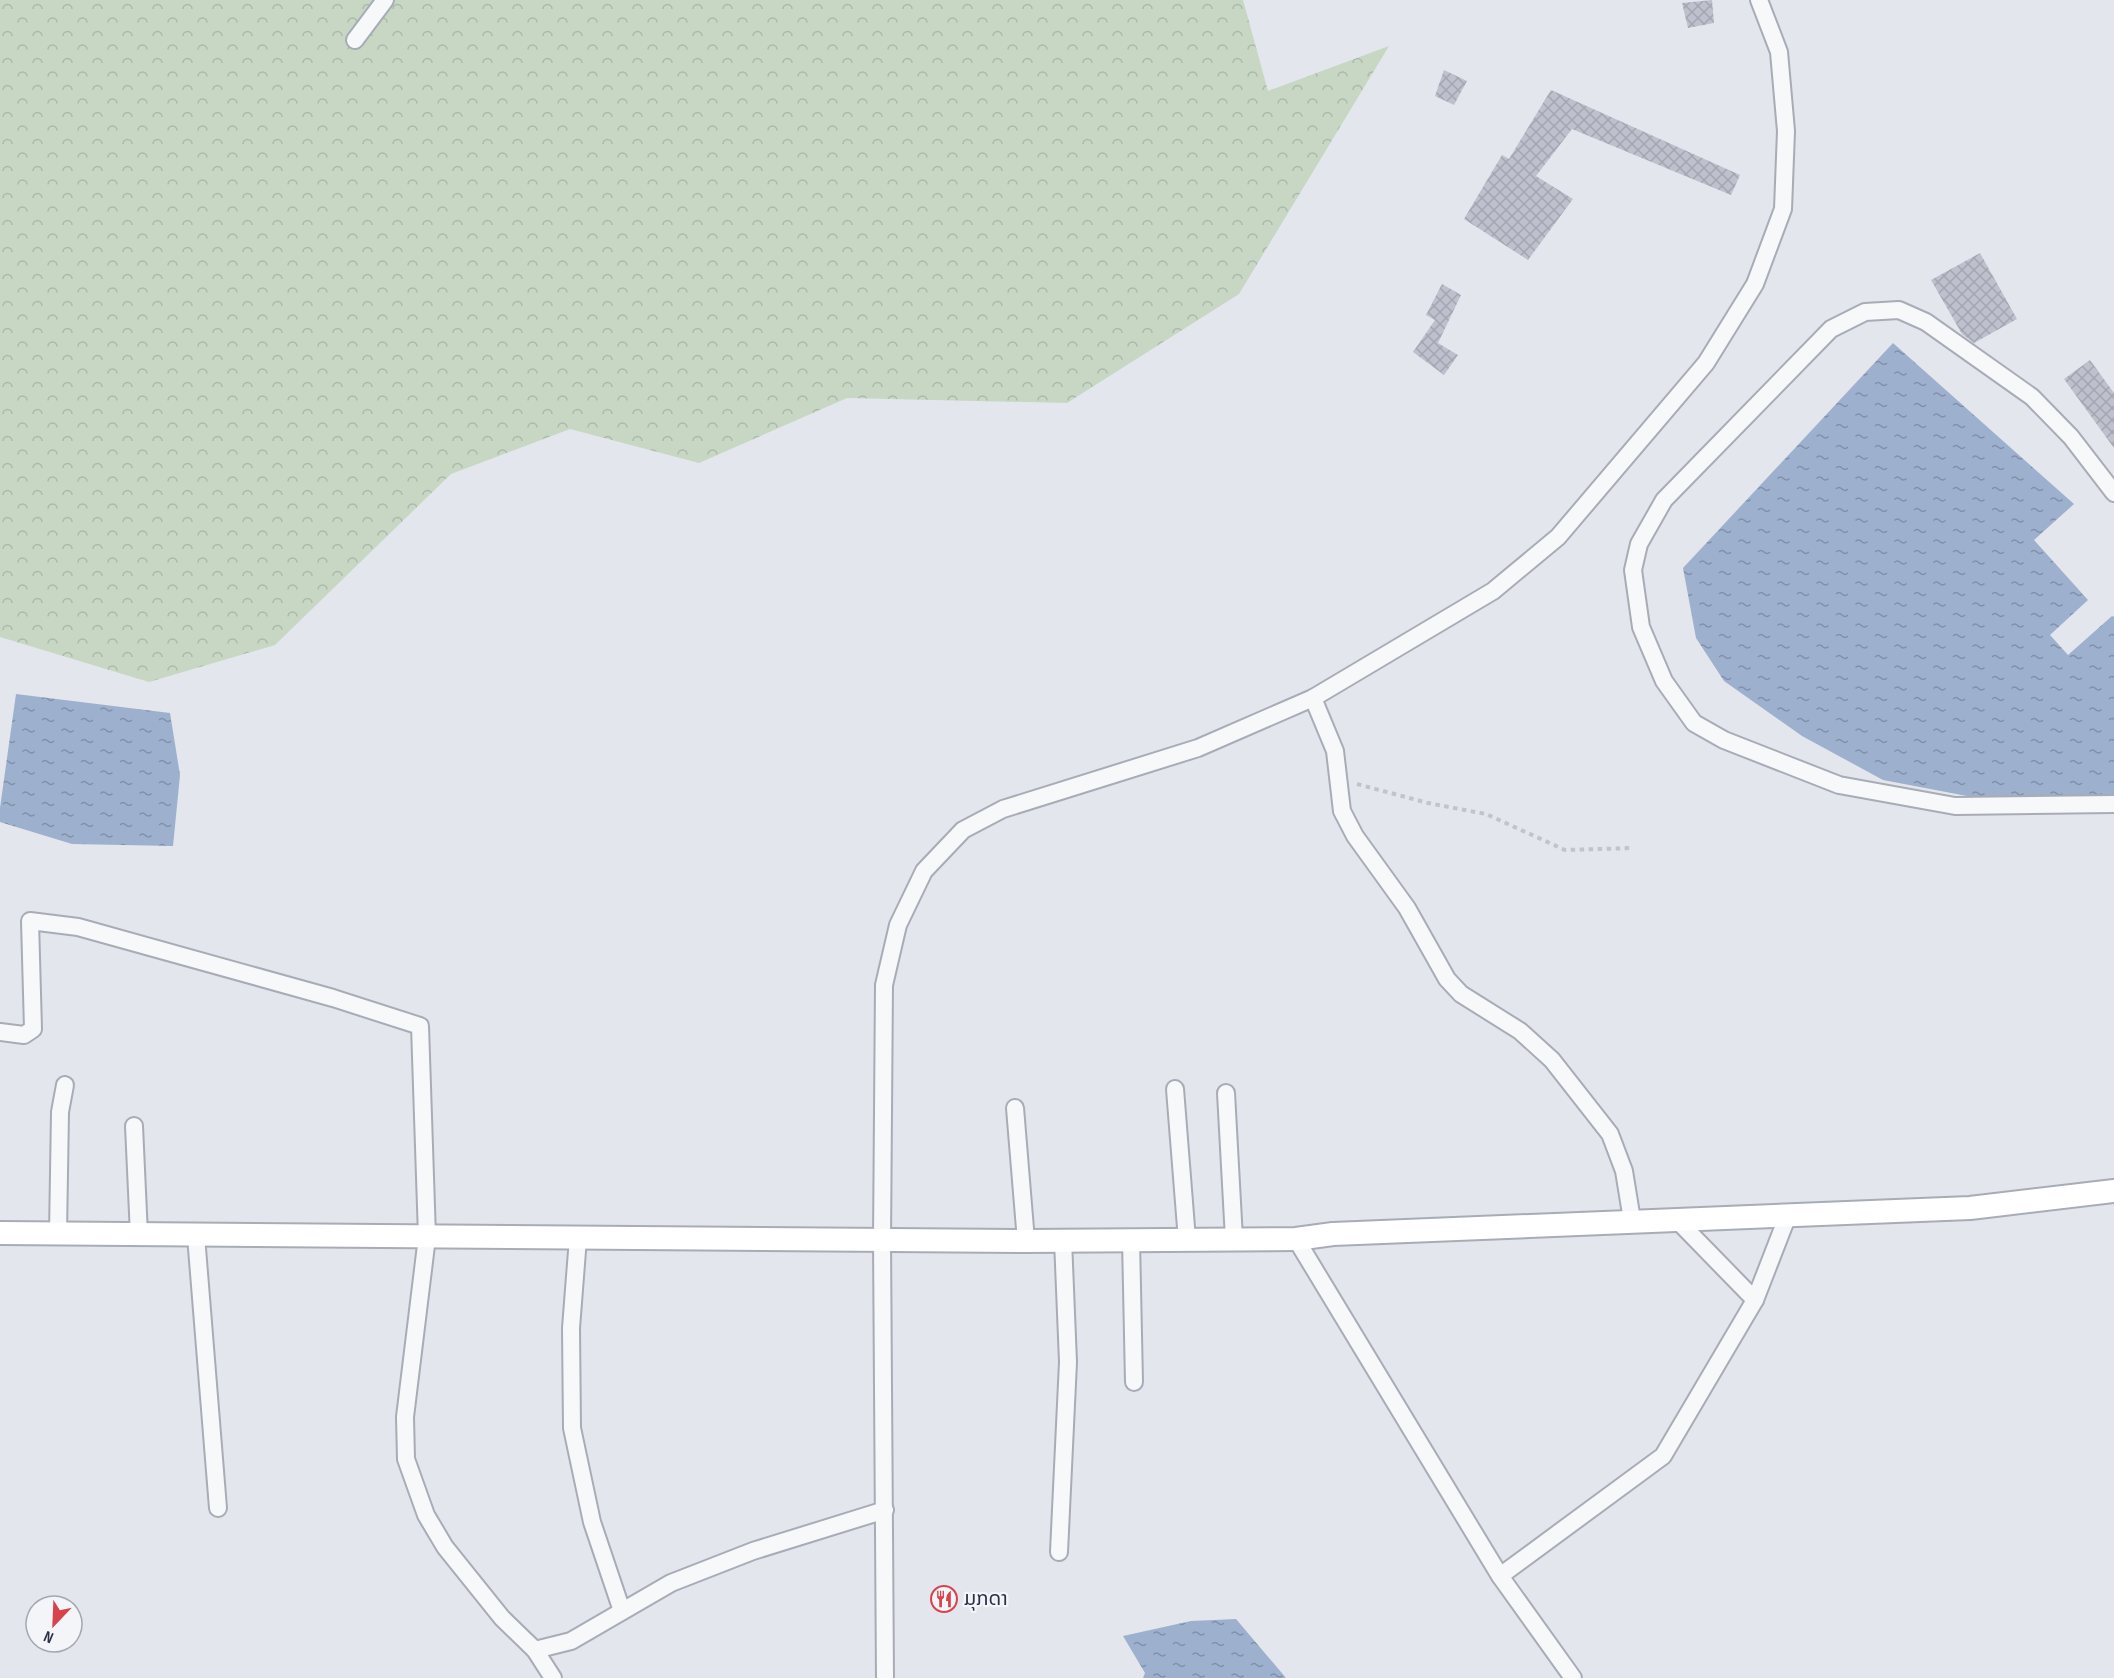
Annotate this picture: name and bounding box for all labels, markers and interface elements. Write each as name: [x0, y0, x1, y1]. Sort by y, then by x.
restaurant icon: ມຸກດາ: [929, 1584, 959, 1614]
place label: ມຸກດາ: [964, 1587, 1008, 1611]
north arrow: [24, 1594, 84, 1654]
text: N: [41, 1626, 56, 1647]

